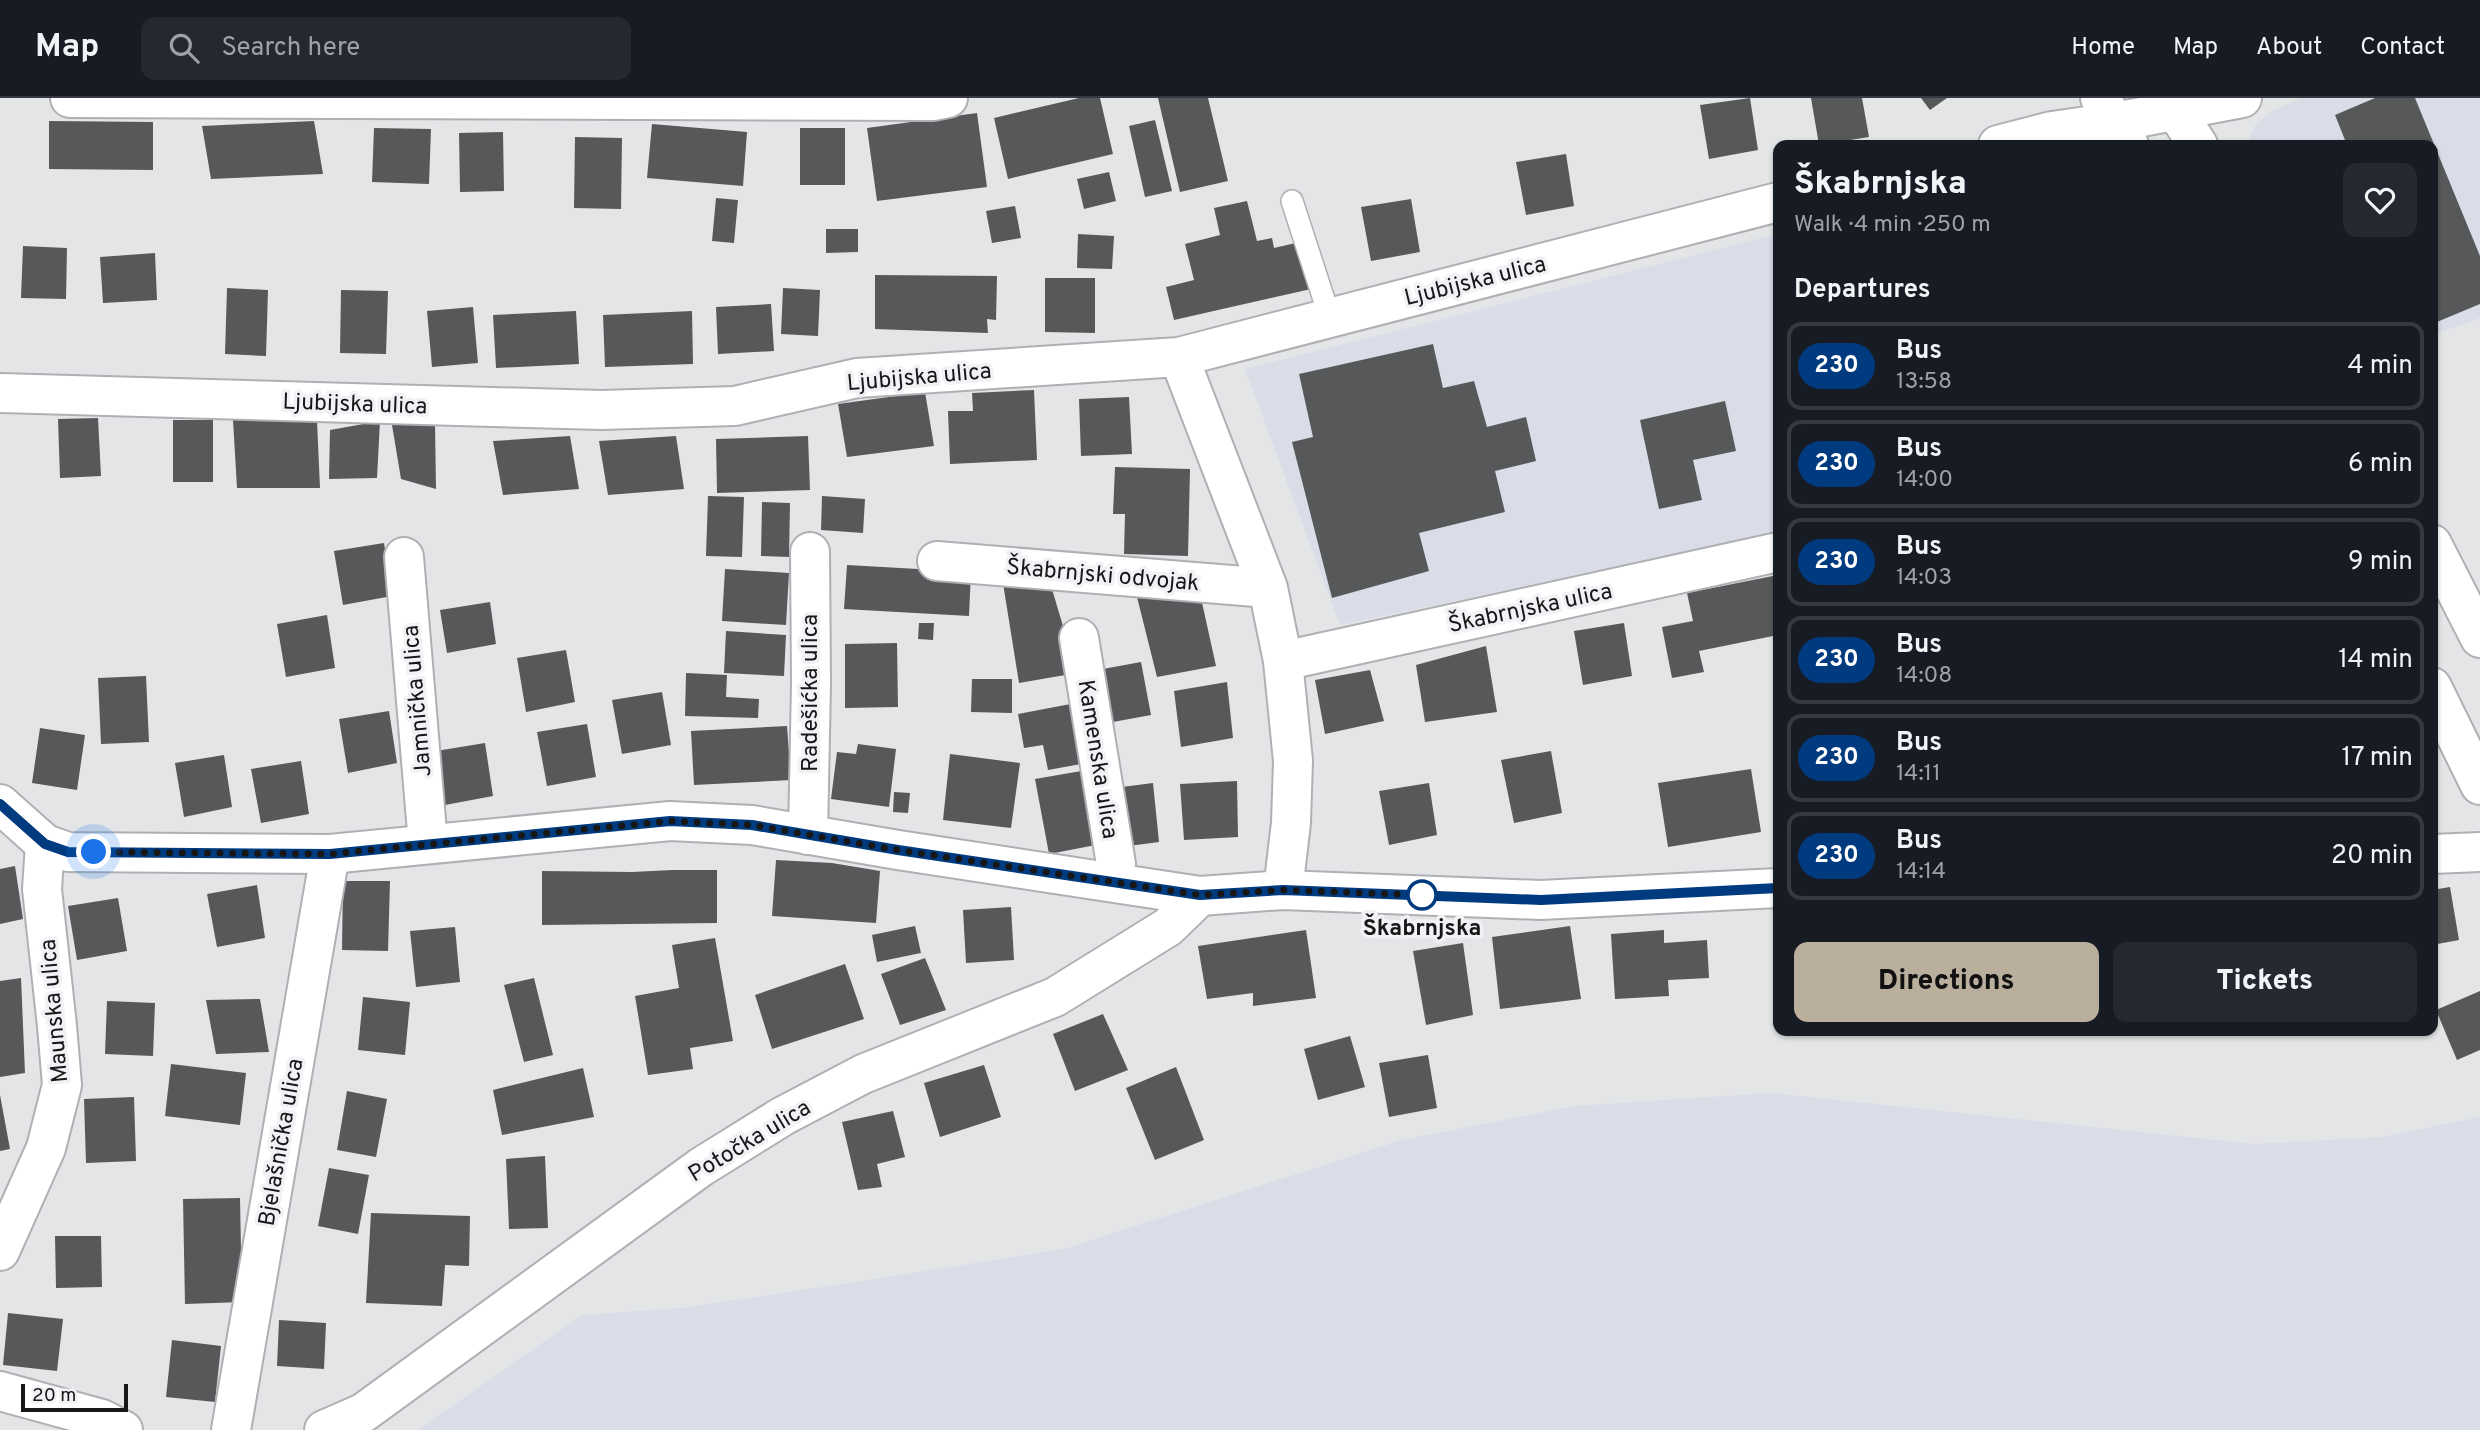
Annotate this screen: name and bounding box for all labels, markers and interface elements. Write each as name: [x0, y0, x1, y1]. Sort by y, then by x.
search box: [141, 17, 631, 80]
text: Map: [35, 27, 99, 69]
icon: search: [165, 29, 203, 67]
text: Search here: [221, 32, 360, 65]
text: Home: [2071, 33, 2135, 63]
text: Map: [2173, 33, 2218, 63]
text: About: [2256, 33, 2322, 63]
text: Contact: [2360, 33, 2445, 63]
button: heart: [2343, 163, 2417, 237]
text: Škabrnjska: [1794, 164, 1967, 206]
text: Walk · 4 min · 250 m: [1794, 211, 1991, 240]
street label: Ljubijska ulica: [1402, 251, 1549, 314]
text: Departures: [1794, 274, 1931, 307]
text: Bus: [1896, 335, 1942, 368]
text: 4 min: [2347, 350, 2413, 383]
text: 230: [1814, 351, 1859, 381]
street label: Ljubijska ulica: [846, 358, 993, 399]
text: 13:58: [1896, 368, 1952, 397]
street label: Ljubijska ulica: [282, 388, 428, 423]
text: Bus: [1896, 433, 1942, 466]
text: 6 min: [2348, 448, 2413, 481]
text: 230: [1814, 449, 1859, 479]
text: 14:00: [1896, 466, 1953, 495]
text: Bus: [1896, 531, 1942, 564]
text: 9 min: [2348, 546, 2413, 579]
text: 230: [1814, 547, 1859, 577]
street label: Škabrnjski odvojak: [1005, 552, 1201, 599]
text: 14:03: [1896, 564, 1952, 593]
street label: Škabrnjska ulica: [1446, 576, 1615, 641]
street label: Radešićka ulica: [797, 614, 826, 772]
street label: Jamnička ulica: [397, 624, 440, 778]
text: Bus: [1896, 629, 1942, 662]
text: 14 min: [2338, 644, 2413, 677]
text: 230: [1814, 645, 1859, 675]
text: 14:08: [1896, 662, 1952, 691]
street label: Kamenska ulica: [1070, 678, 1123, 841]
text: Bus: [1896, 727, 1942, 760]
text: 17 min: [2341, 742, 2413, 775]
text: 230: [1814, 743, 1859, 773]
text: 14:11: [1896, 760, 1941, 789]
text: Bus: [1896, 825, 1942, 858]
your location: [76, 834, 111, 869]
text: 20 min: [2331, 840, 2413, 873]
text: 230: [1814, 841, 1859, 871]
text: 14:14: [1896, 858, 1946, 887]
marker: Škabrnjska: [1407, 880, 1437, 910]
place label: Škabrnjska: [1363, 913, 1481, 944]
street label: Maunska ulica: [35, 938, 76, 1084]
button: Directions: [1794, 942, 2099, 1022]
button: Tickets: [2113, 942, 2417, 1022]
street label: Bjelašnička ulica: [253, 1056, 311, 1229]
street label: Potočka ulica: [684, 1094, 817, 1190]
scale bar: [21, 1381, 128, 1413]
text: 20 m: [32, 1384, 76, 1408]

